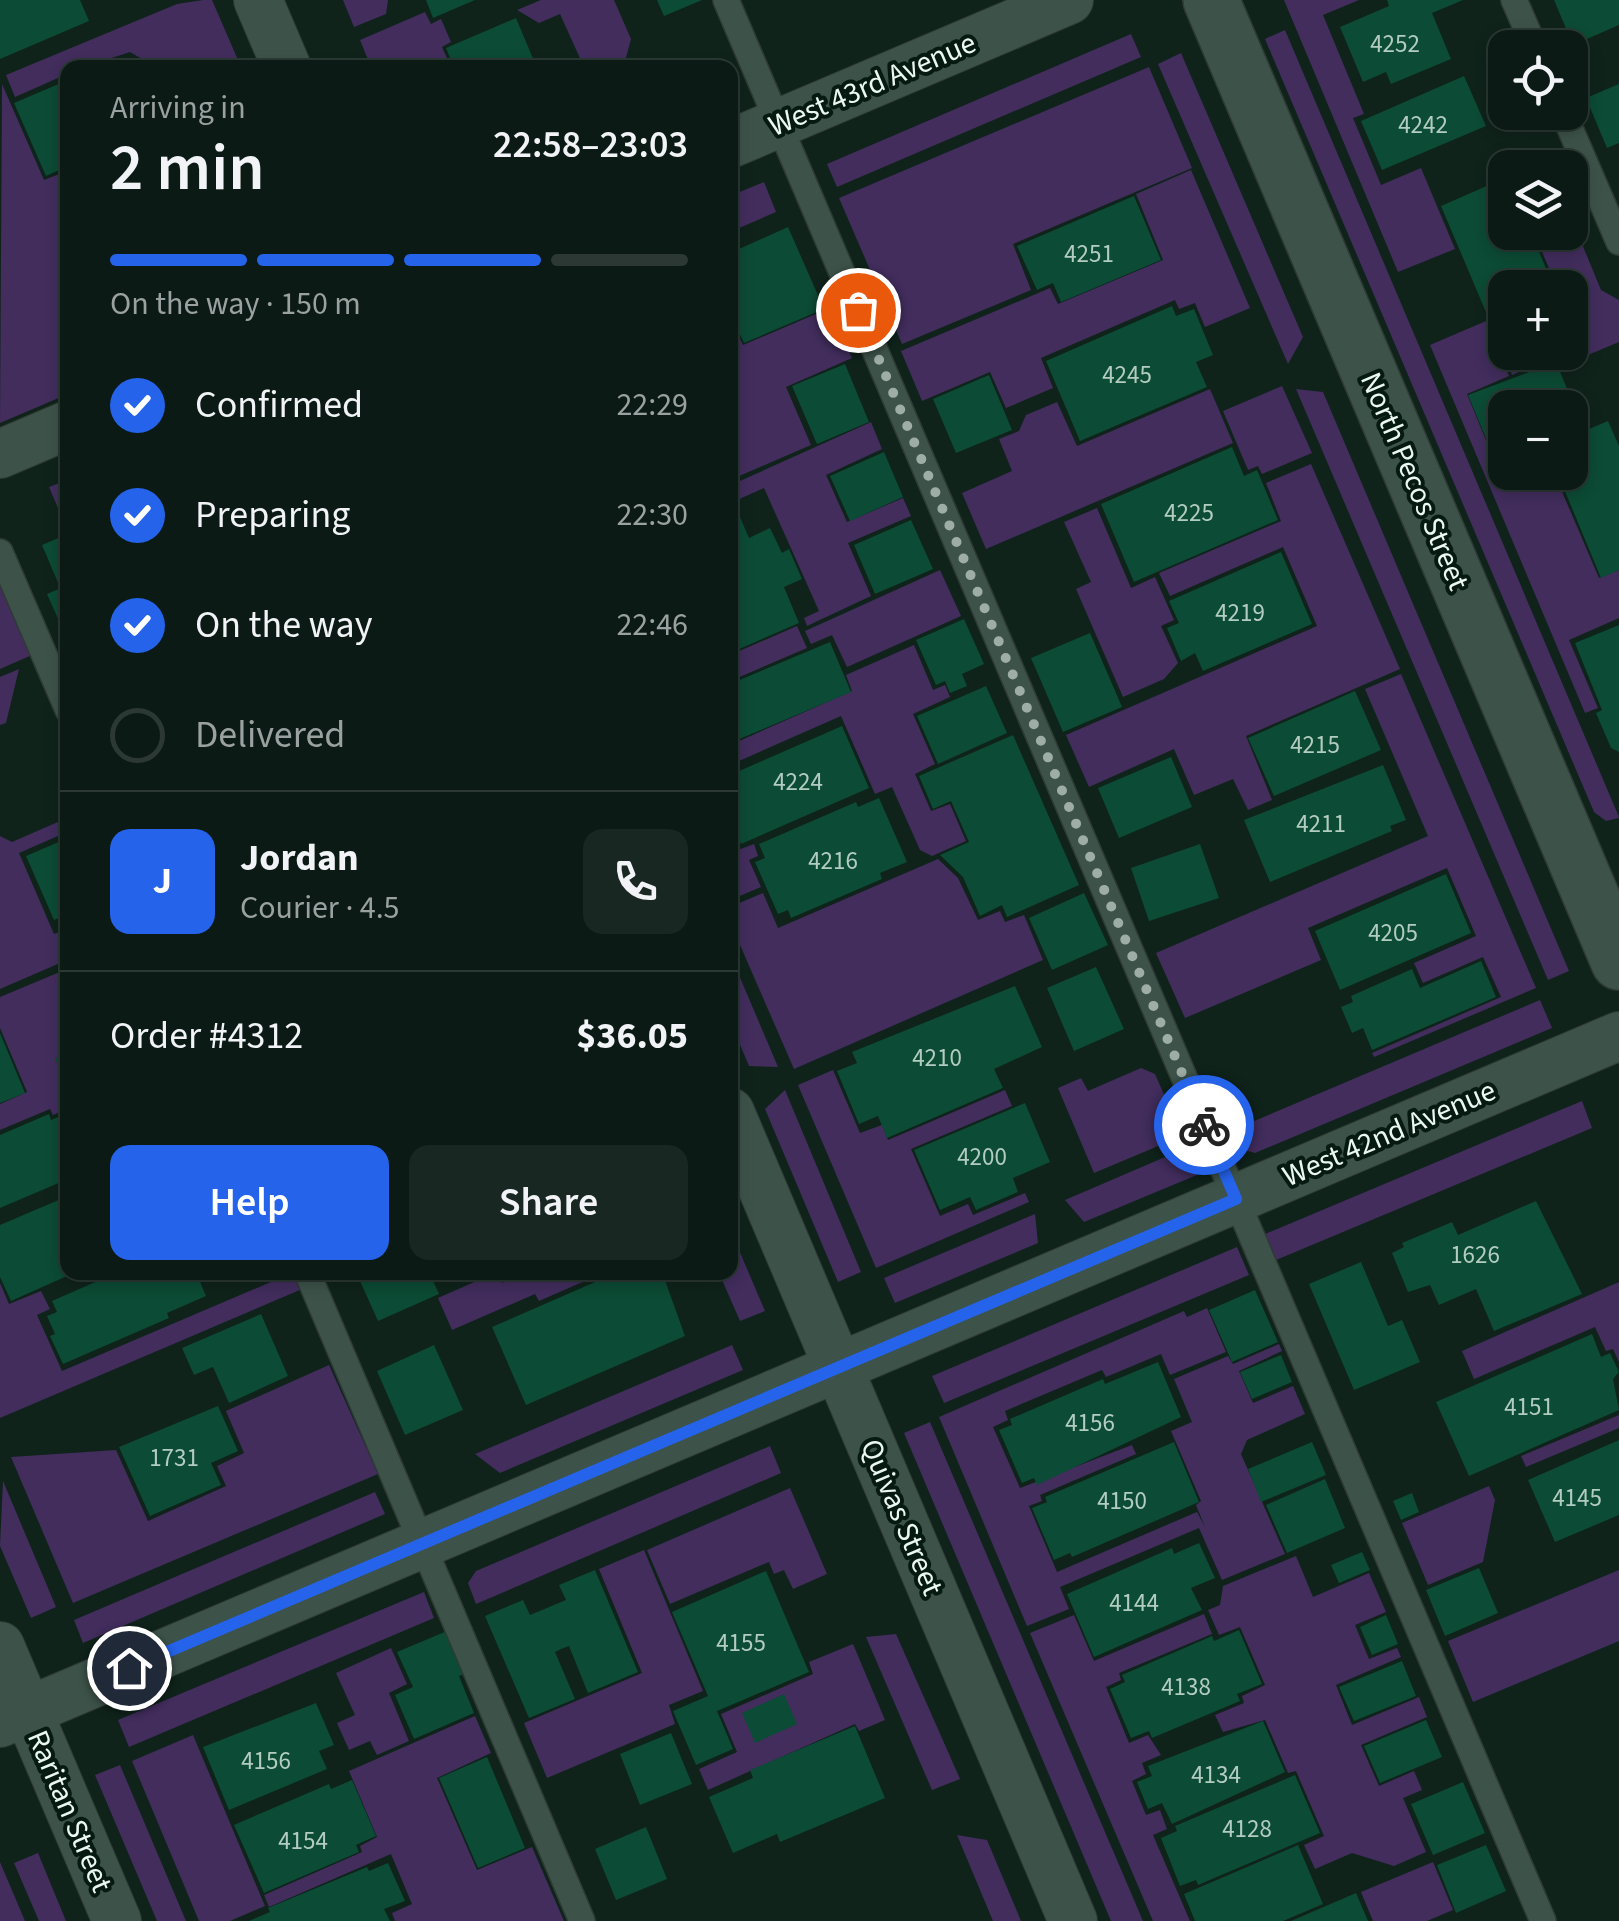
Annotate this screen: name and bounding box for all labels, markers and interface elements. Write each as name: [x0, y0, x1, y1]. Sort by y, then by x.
street label: West 43rd Avenue: [762, 21, 983, 148]
house number: 4252: [1370, 26, 1420, 62]
map controls: [1488, 30, 1588, 490]
button: locate: [1488, 30, 1588, 130]
text: Arriving in: [110, 85, 246, 131]
house number: 4242: [1398, 107, 1448, 143]
text: 22:58–23:03: [493, 118, 688, 172]
text: 2 min: [110, 122, 265, 215]
button: layers: [1488, 150, 1588, 250]
house number: 4251: [1064, 236, 1114, 272]
pin: [816, 268, 901, 353]
button: +: [1488, 270, 1588, 370]
text: On the way · 150 m: [110, 281, 361, 327]
icon: bag: [831, 283, 886, 338]
house number: 4245: [1102, 357, 1152, 393]
street label: North Pecos Street: [1349, 366, 1480, 597]
icon: check: [110, 378, 165, 433]
text: Confirmed: [195, 378, 363, 432]
text: 22:29: [616, 382, 688, 428]
button: −: [1488, 390, 1588, 490]
icon: check: [110, 488, 165, 543]
text: Preparing: [195, 488, 350, 542]
text: 22:30: [616, 492, 688, 538]
house number: 4225: [1164, 495, 1214, 531]
house number: 4219: [1215, 595, 1265, 631]
icon: check: [110, 598, 165, 653]
text: On the way: [195, 598, 372, 652]
text: 22:46: [616, 602, 688, 648]
text: Delivered: [195, 708, 345, 762]
house number: 4215: [1290, 727, 1340, 763]
house number: 4224: [773, 764, 823, 800]
house number: 4211: [1296, 806, 1346, 842]
button: phone: [583, 829, 688, 934]
text: Jordan: [240, 831, 359, 885]
house number: 4216: [808, 843, 858, 879]
text: J: [153, 854, 172, 908]
text: Courier · 4.5: [240, 885, 400, 931]
house number: 4205: [1368, 915, 1418, 951]
text: Order #4312: [110, 1009, 303, 1063]
text: $36.05: [576, 1009, 688, 1063]
house number: 4210: [912, 1040, 962, 1076]
street label: West 42nd Avenue: [1276, 1069, 1502, 1198]
courier: [1154, 1075, 1254, 1175]
icon: bike: [1177, 1098, 1232, 1153]
house number: 4200: [957, 1139, 1007, 1175]
button: Help: [110, 1145, 389, 1260]
button: Share: [409, 1145, 688, 1260]
house number: 1626: [1450, 1237, 1500, 1273]
house number: 4151: [1504, 1389, 1554, 1425]
house number: 4156: [1065, 1405, 1115, 1441]
street label: Quivas Street: [849, 1432, 954, 1602]
house number: 1731: [149, 1440, 199, 1476]
house number: 4145: [1552, 1480, 1602, 1516]
house number: 4150: [1097, 1483, 1147, 1519]
house number: 4144: [1109, 1585, 1159, 1621]
house number: 4155: [716, 1625, 766, 1661]
pin: [87, 1626, 172, 1711]
icon: home: [102, 1641, 157, 1696]
house number: 4138: [1161, 1669, 1211, 1705]
street label: Raritan Street: [16, 1724, 123, 1899]
house number: 4156: [241, 1743, 291, 1779]
house number: 4134: [1191, 1757, 1241, 1793]
house number: 4128: [1222, 1811, 1272, 1847]
house number: 4154: [278, 1823, 328, 1859]

